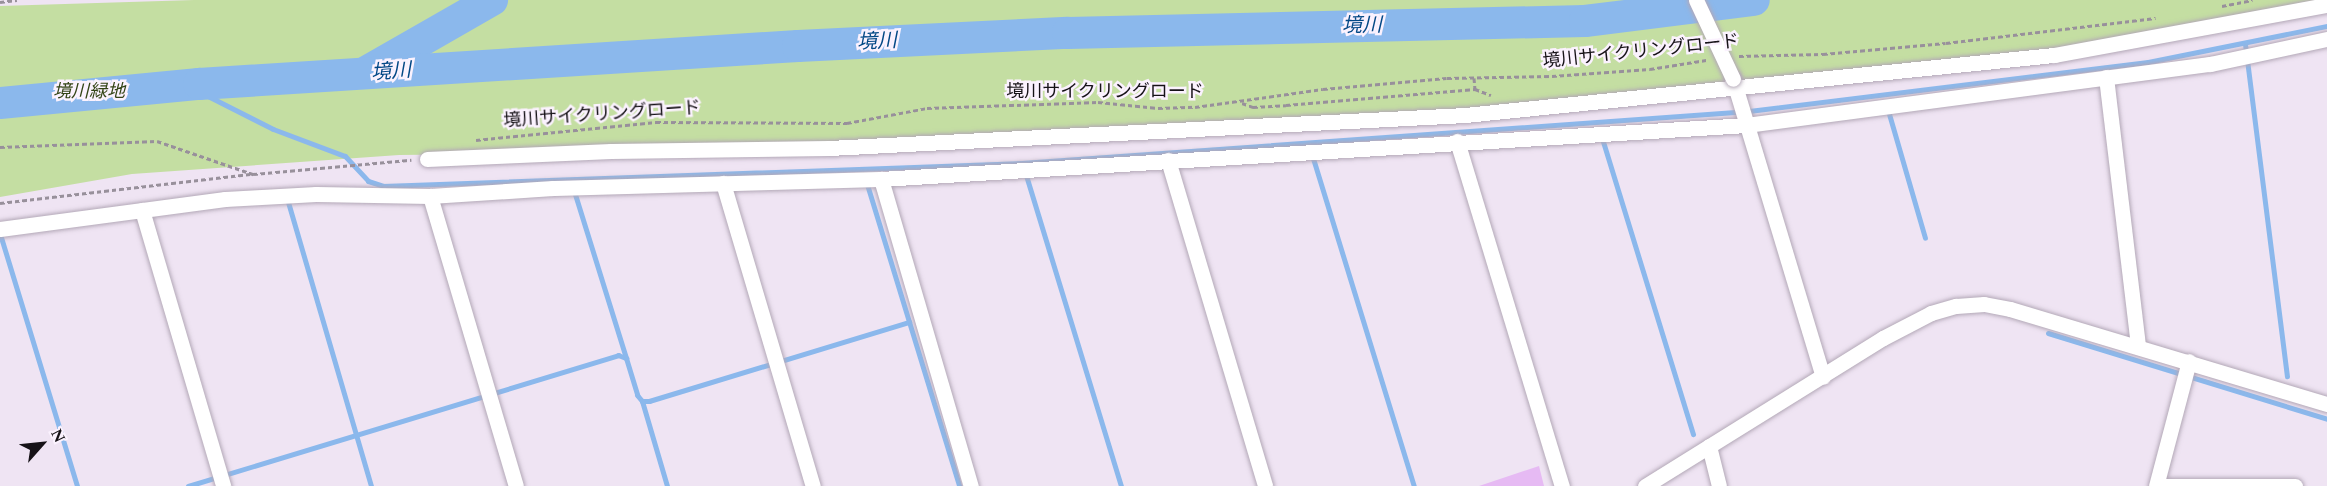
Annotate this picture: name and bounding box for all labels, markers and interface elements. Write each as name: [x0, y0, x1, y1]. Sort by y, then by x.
water label: 境川: [1342, 14, 1382, 38]
water label: 境川: [856, 29, 898, 55]
street label: 境川サイクリングロード: [1541, 31, 1741, 73]
water label: 境川: [370, 59, 412, 85]
park label: 境川緑地: [53, 81, 125, 103]
street label: 境川サイクリングロード: [1006, 81, 1204, 103]
street label: 境川サイクリングロード: [502, 97, 702, 133]
north arrow: [12, 414, 72, 474]
text: N: [44, 425, 72, 447]

